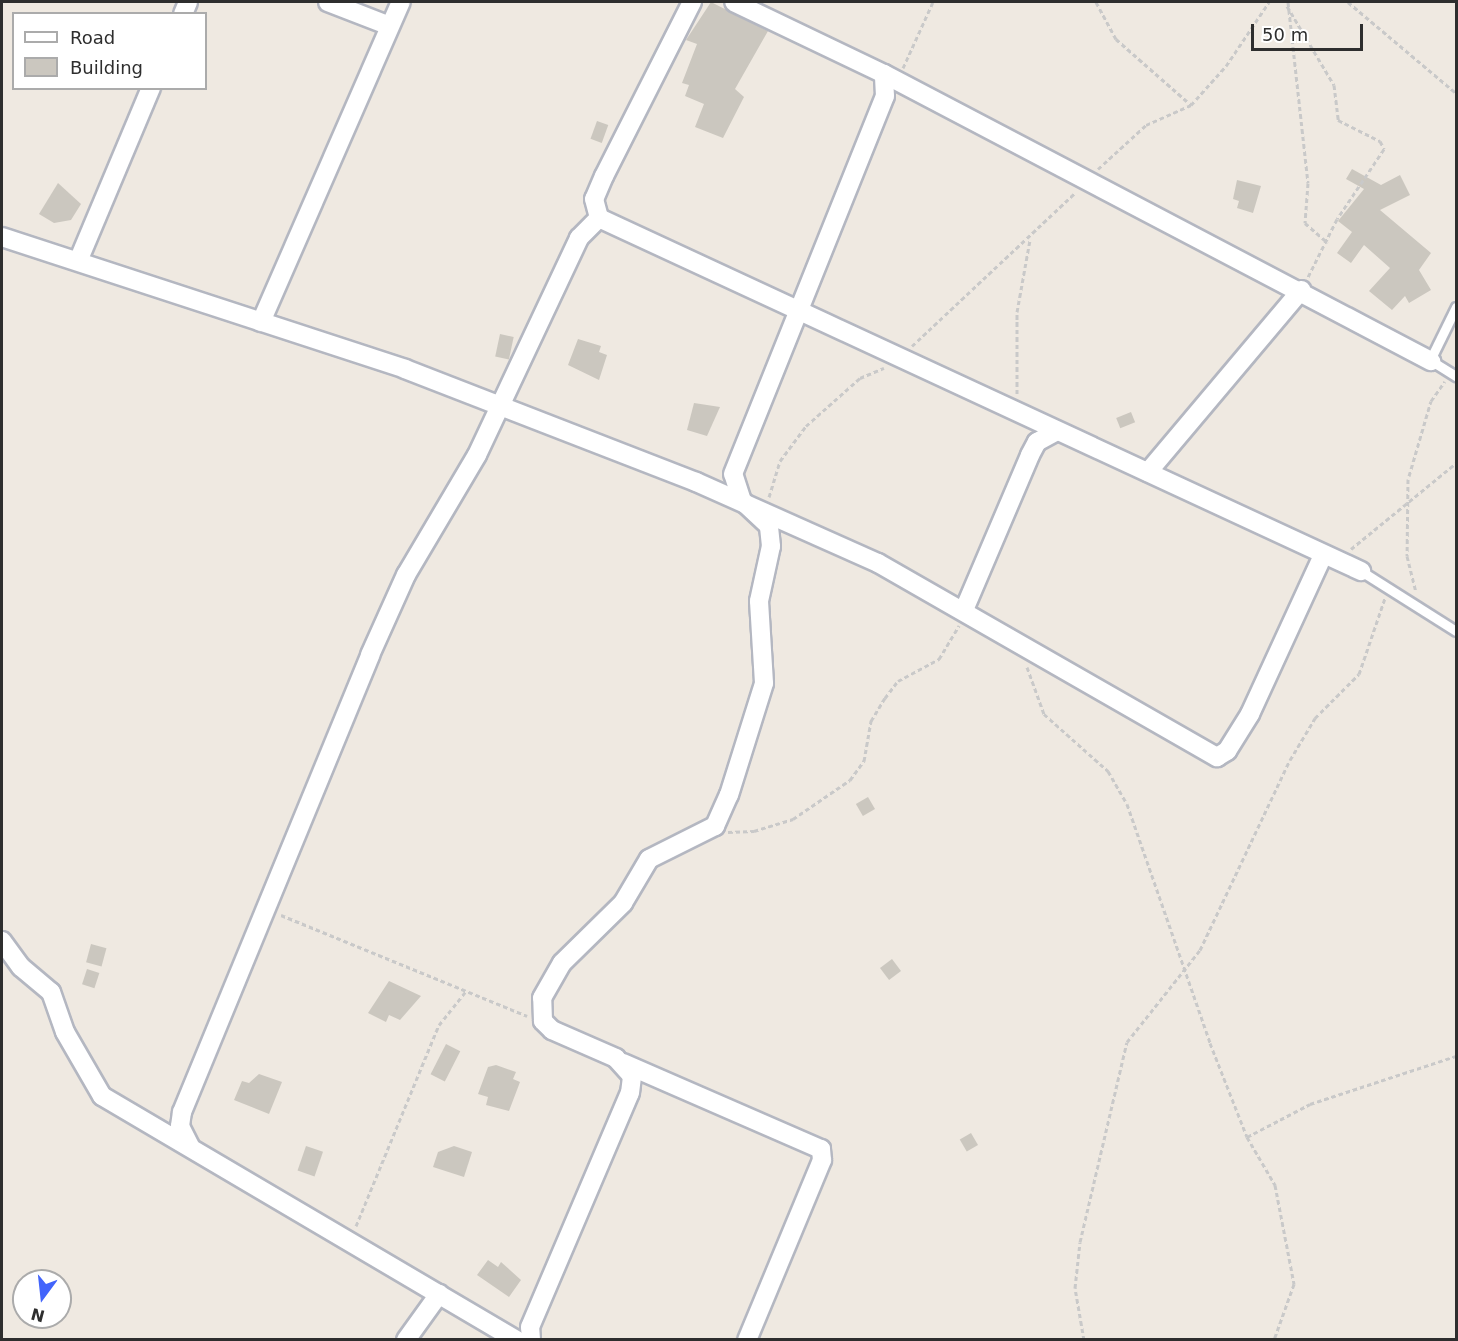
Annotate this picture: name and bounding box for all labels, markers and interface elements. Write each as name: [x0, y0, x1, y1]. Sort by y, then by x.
legend: [12, 12, 207, 90]
scale bar: [1254, 12, 1366, 50]
text: 50 m: [1262, 24, 1308, 45]
text: Road: [70, 27, 115, 48]
text: Building: [70, 57, 143, 78]
north arrow: [12, 1269, 72, 1329]
text: N: [29, 1304, 47, 1326]

